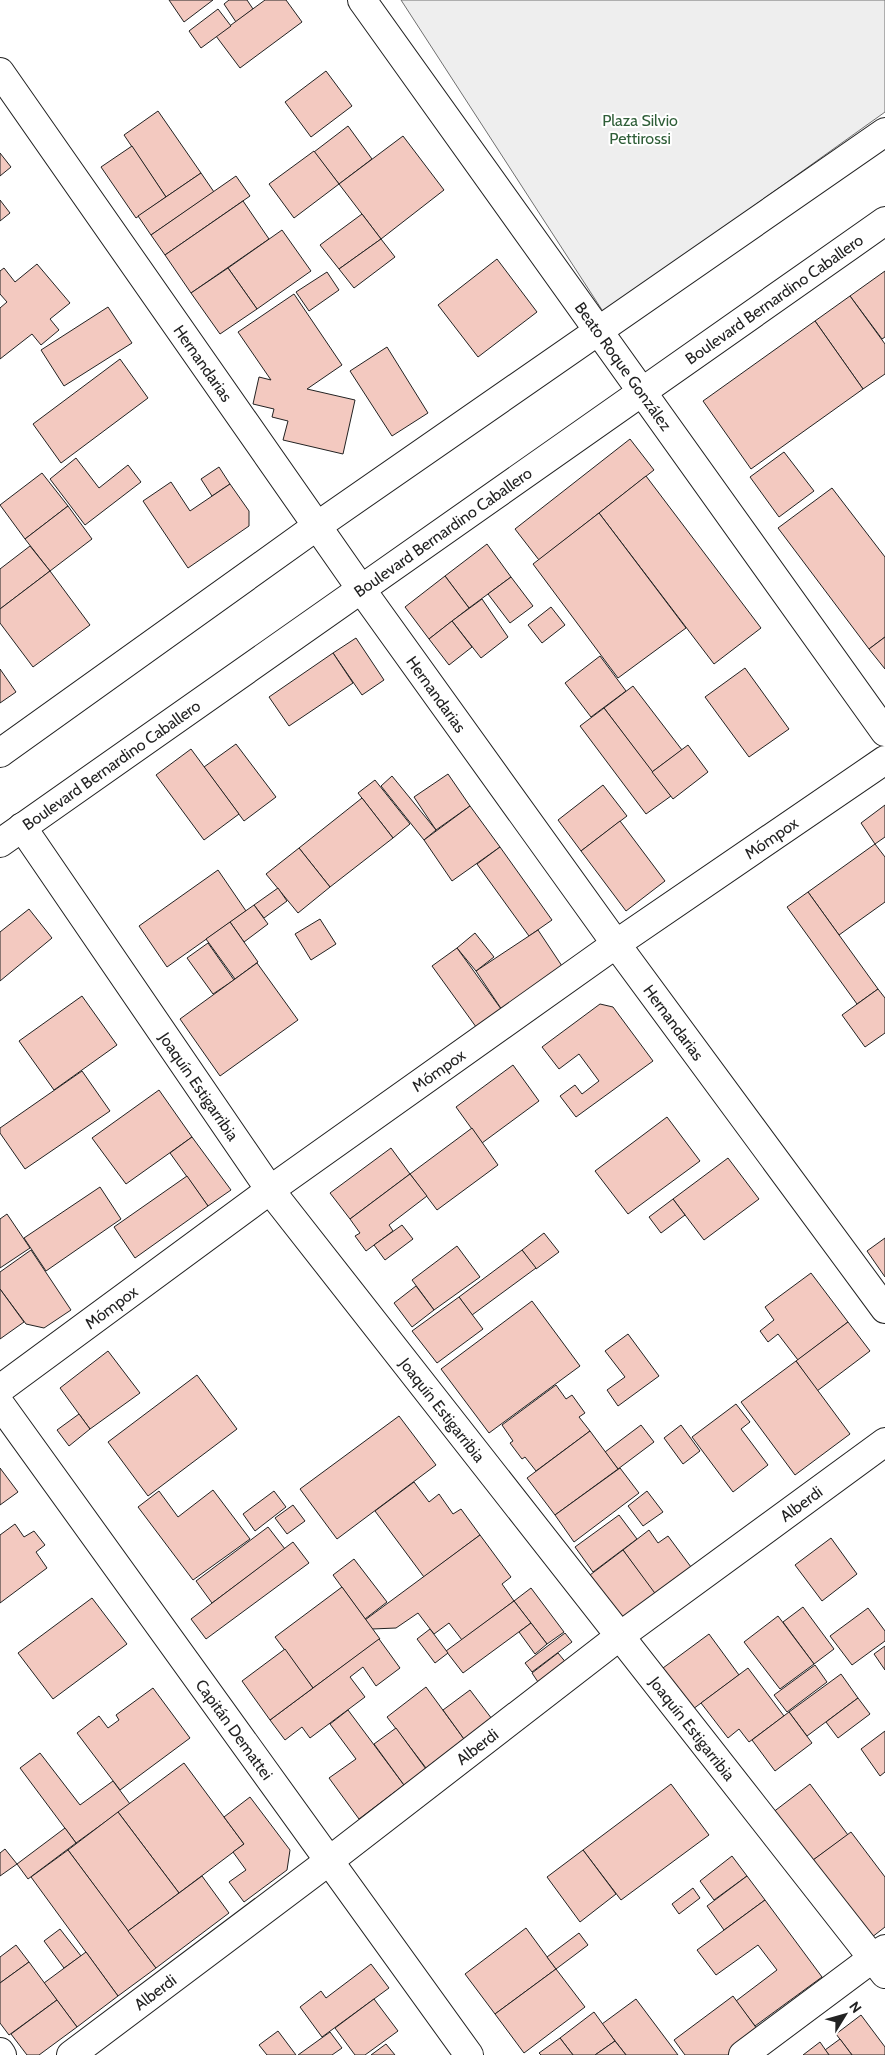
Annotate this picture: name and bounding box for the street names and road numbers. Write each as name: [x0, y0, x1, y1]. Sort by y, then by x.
street label: Boulevard Bernardino Caballero: [681, 230, 867, 368]
street label: Beato Roque González: [571, 298, 676, 434]
street label: Hernandarias: [170, 321, 237, 405]
street label: Boulevard Bernardino Caballero: [350, 463, 535, 601]
street label: Hernandarias: [403, 652, 470, 736]
street label: Boulevard Bernardino Caballero: [19, 696, 204, 834]
street label: Mómpox: [741, 813, 802, 863]
street label: Hernandarias: [640, 981, 708, 1064]
street label: Joaquín Estigarribia: [155, 1028, 243, 1144]
street label: Mómpox: [408, 1045, 469, 1096]
street label: Mómpox: [81, 1281, 141, 1333]
street label: Joaquín Estigarribia: [395, 1353, 489, 1466]
street label: Alberdi: [776, 1482, 826, 1525]
street label: Joaquín Estigarribia: [645, 1672, 739, 1785]
street label: Capitán Demattei: [192, 1675, 277, 1783]
street label: Alberdi: [452, 1724, 502, 1769]
street label: Alberdi: [130, 1970, 180, 2014]

